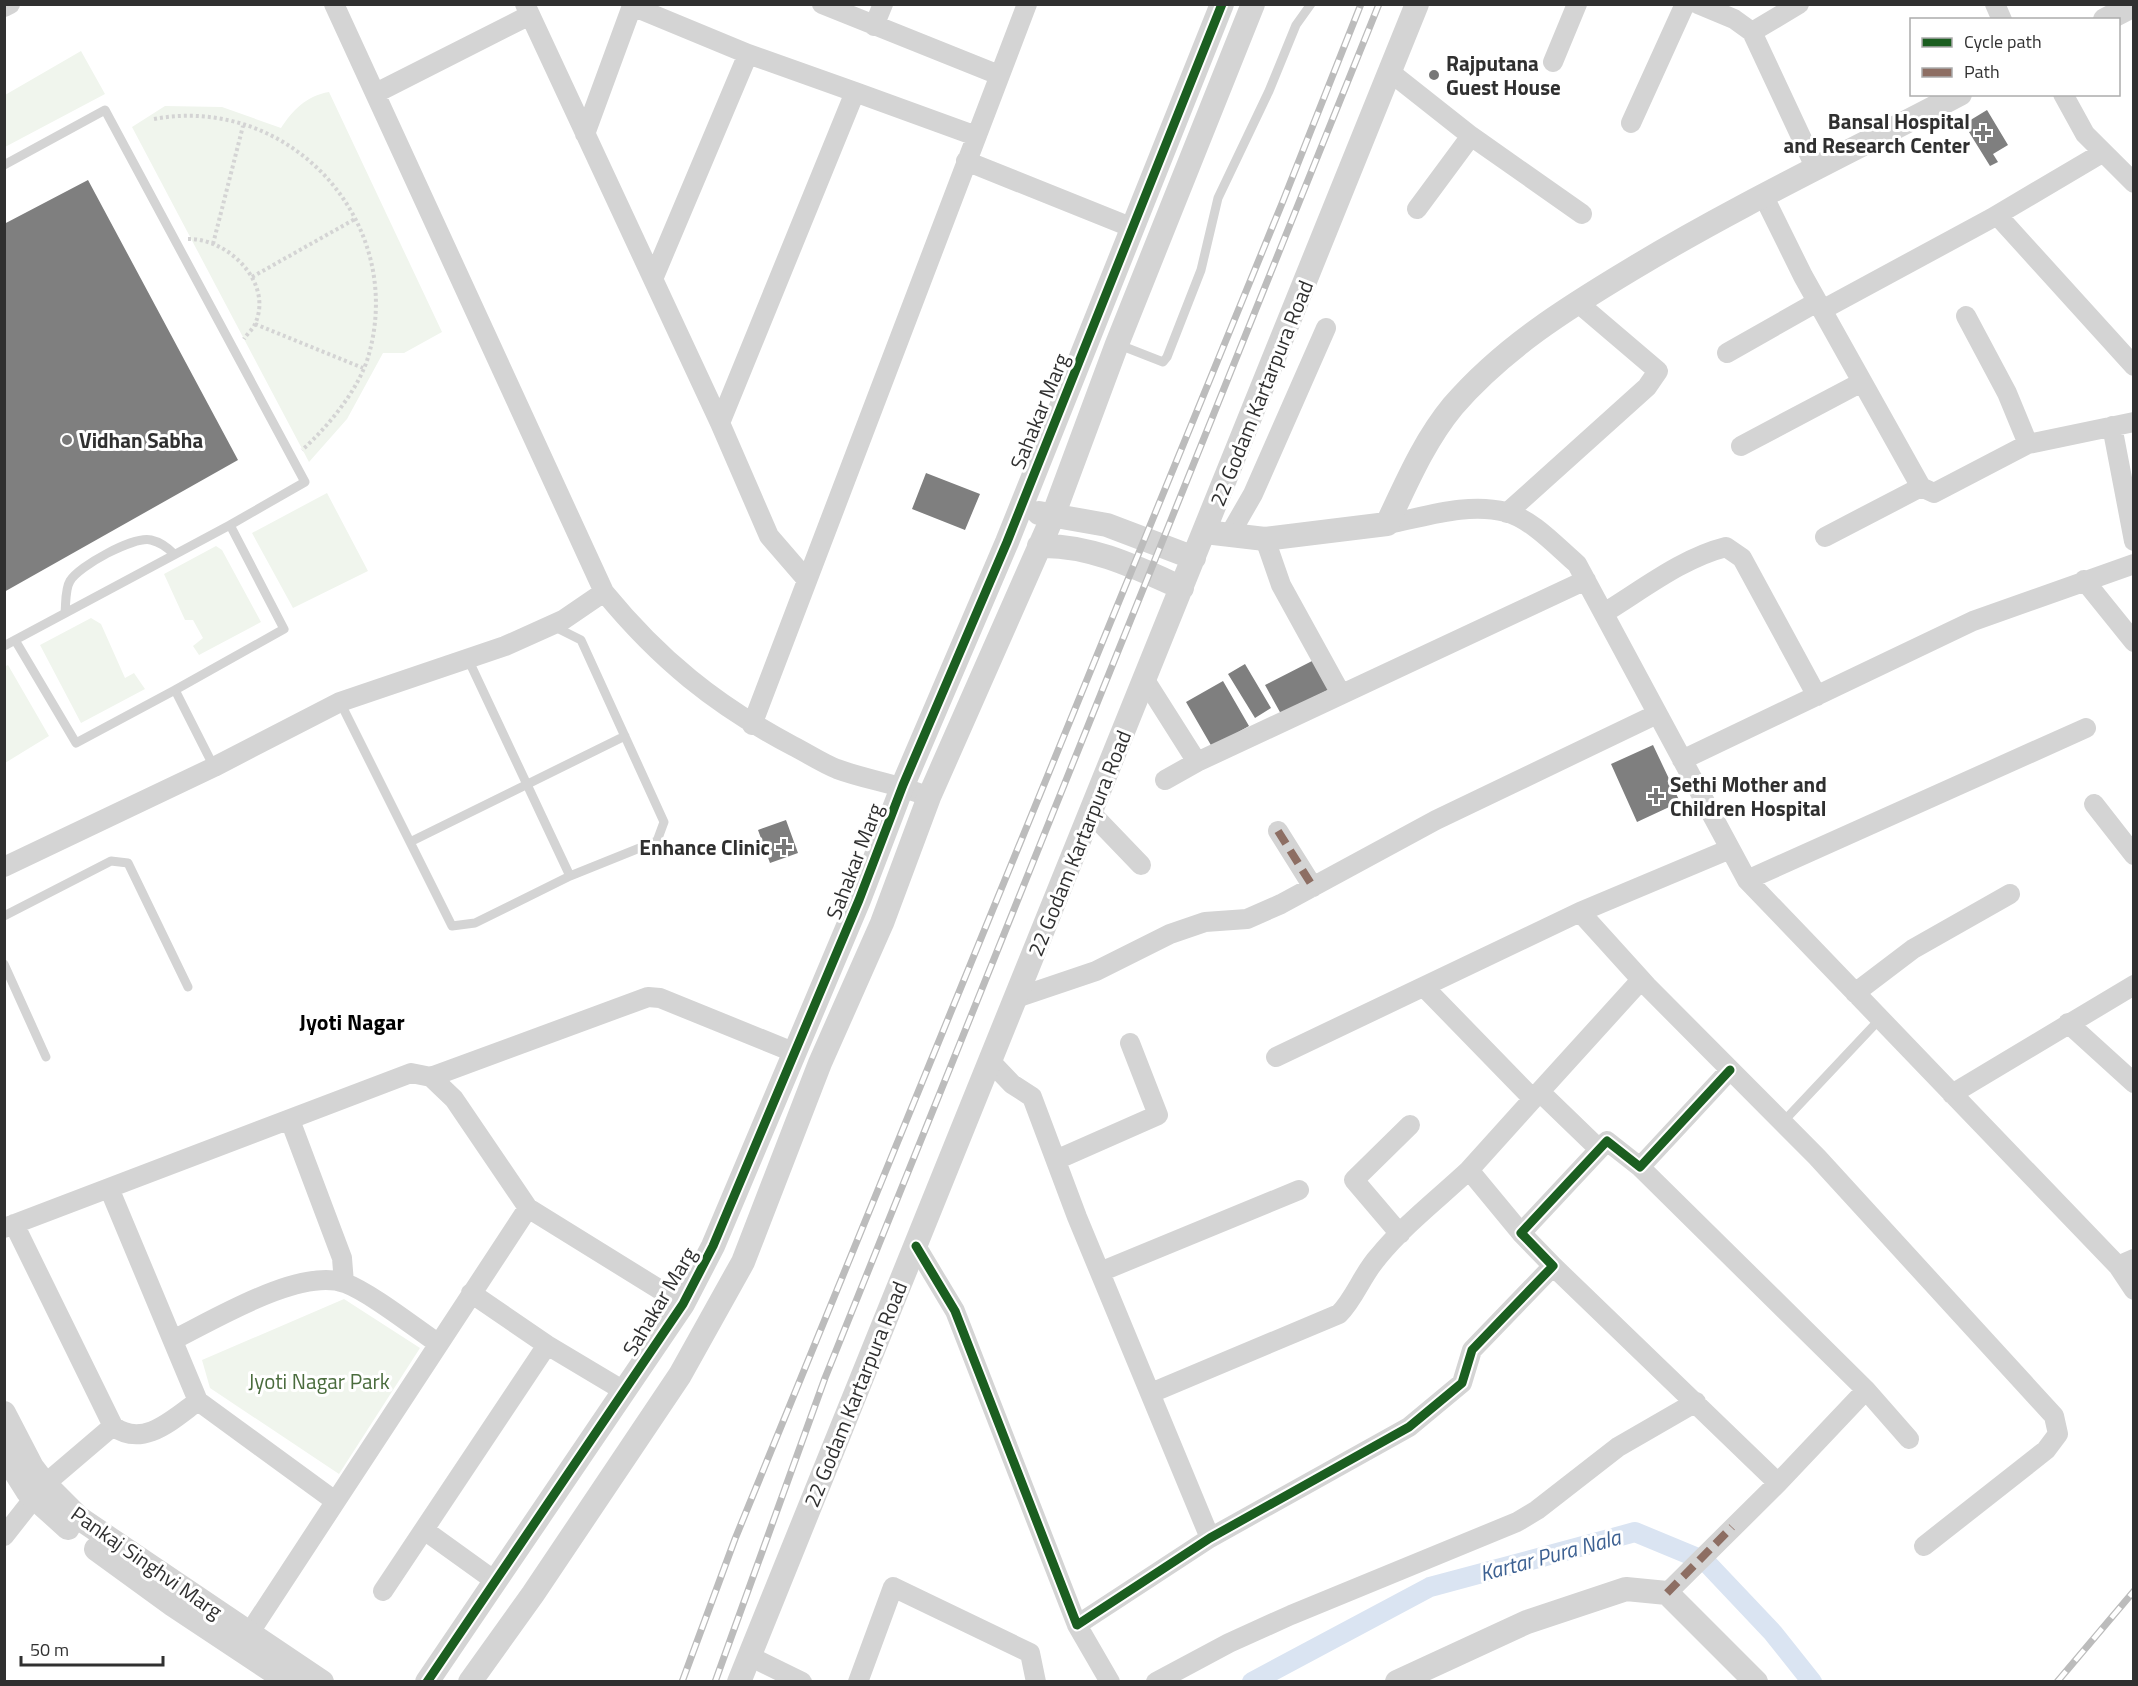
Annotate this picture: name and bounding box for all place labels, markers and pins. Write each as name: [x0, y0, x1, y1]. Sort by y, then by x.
place label: Rajputana Guest House: [1446, 47, 1561, 103]
marker: Rajputana Guest House: [1427, 68, 1441, 82]
place label: Bansal Hospital and Research Center: [1783, 105, 1970, 161]
marker: Bansal Hospital and Research Center: [1974, 124, 1992, 142]
place label: Vidhan Sabha: [79, 424, 203, 456]
marker: Vidhan Sabha: [60, 433, 74, 447]
place label: Sethi Mother and Children Hospital: [1670, 768, 1827, 824]
marker: Sethi Mother and Children Hospital: [1647, 787, 1665, 805]
place label: Enhance Clinic: [639, 831, 770, 863]
marker: Enhance Clinic: [775, 838, 793, 856]

